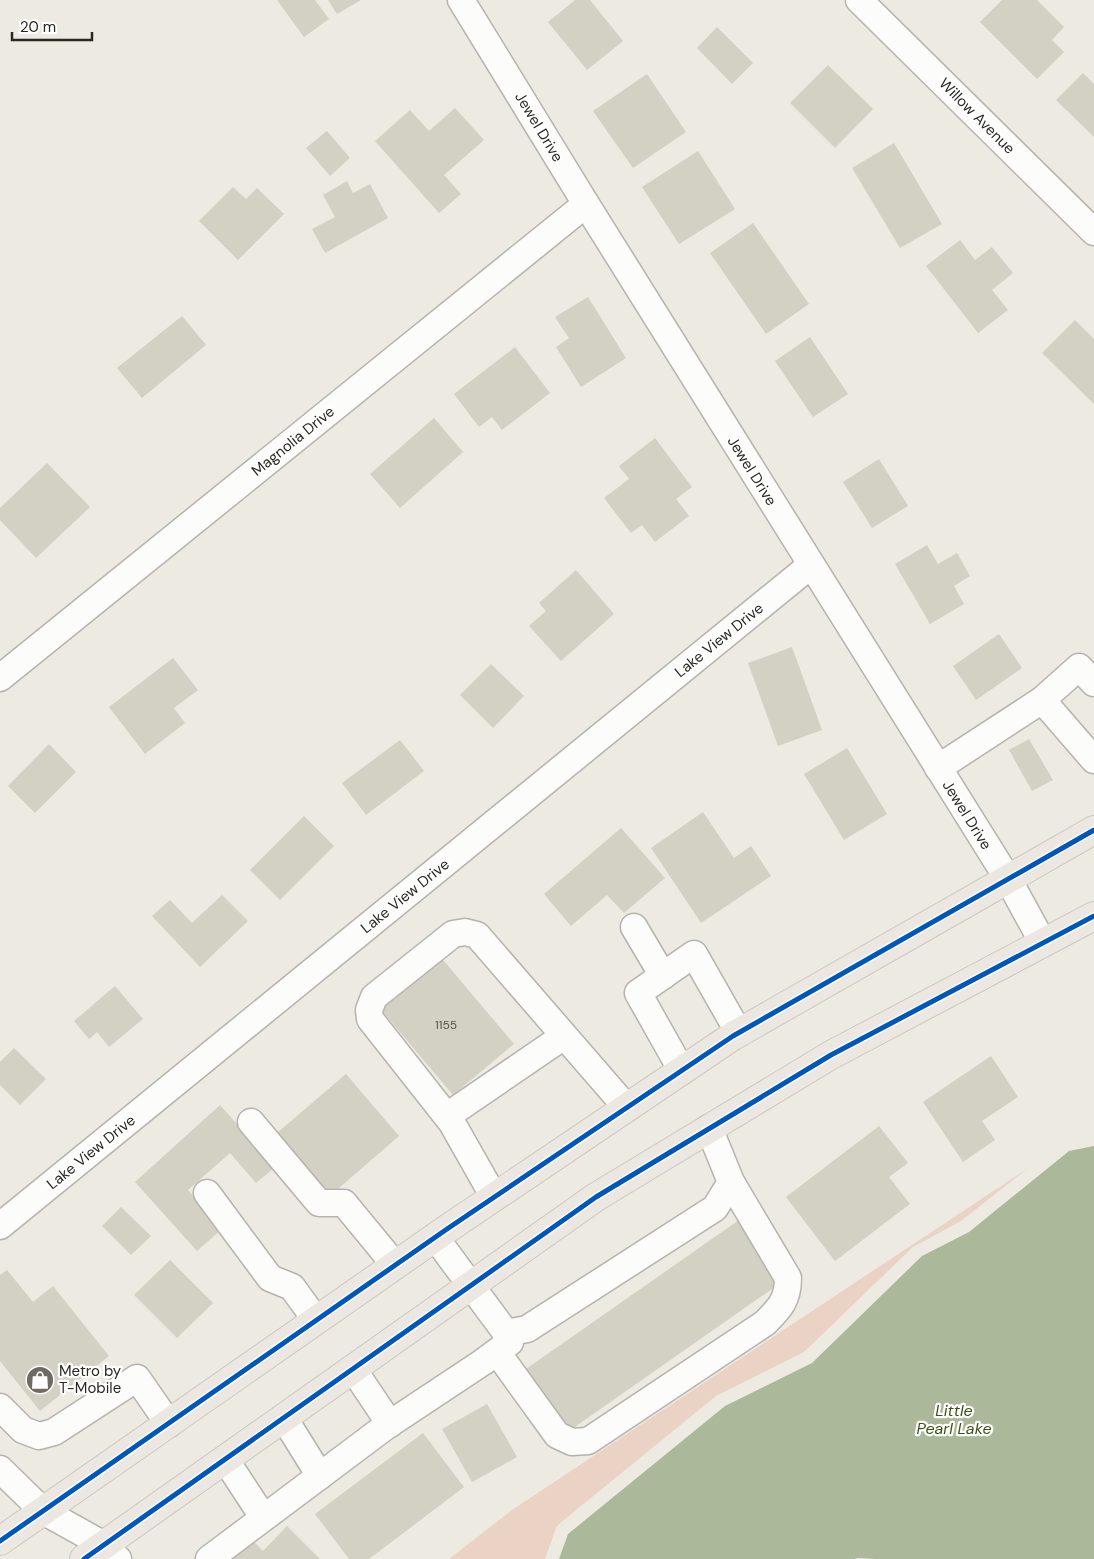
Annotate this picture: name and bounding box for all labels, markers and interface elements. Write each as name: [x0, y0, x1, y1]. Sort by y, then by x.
scale bar: [12, 10, 92, 42]
text: 20 m: [20, 17, 56, 37]
street label: Willow Avenue: [935, 74, 1019, 158]
street label: Jewel Drive: [510, 88, 568, 166]
street label: Magnolia Drive: [247, 401, 339, 481]
street label: Jewel Drive: [723, 433, 781, 509]
street label: Lake View Drive: [671, 598, 767, 682]
street label: Jewel Drive: [938, 777, 996, 853]
street label: Lake View Drive: [357, 854, 453, 938]
house number: 1155: [435, 1017, 457, 1033]
street label: Lake View Drive: [43, 1110, 139, 1194]
place label: Metro by T-Mobile: [59, 1361, 122, 1398]
shop icon: Metro by T-Mobile: [25, 1365, 55, 1395]
water label: Little Pearl Lake: [916, 1400, 992, 1439]

